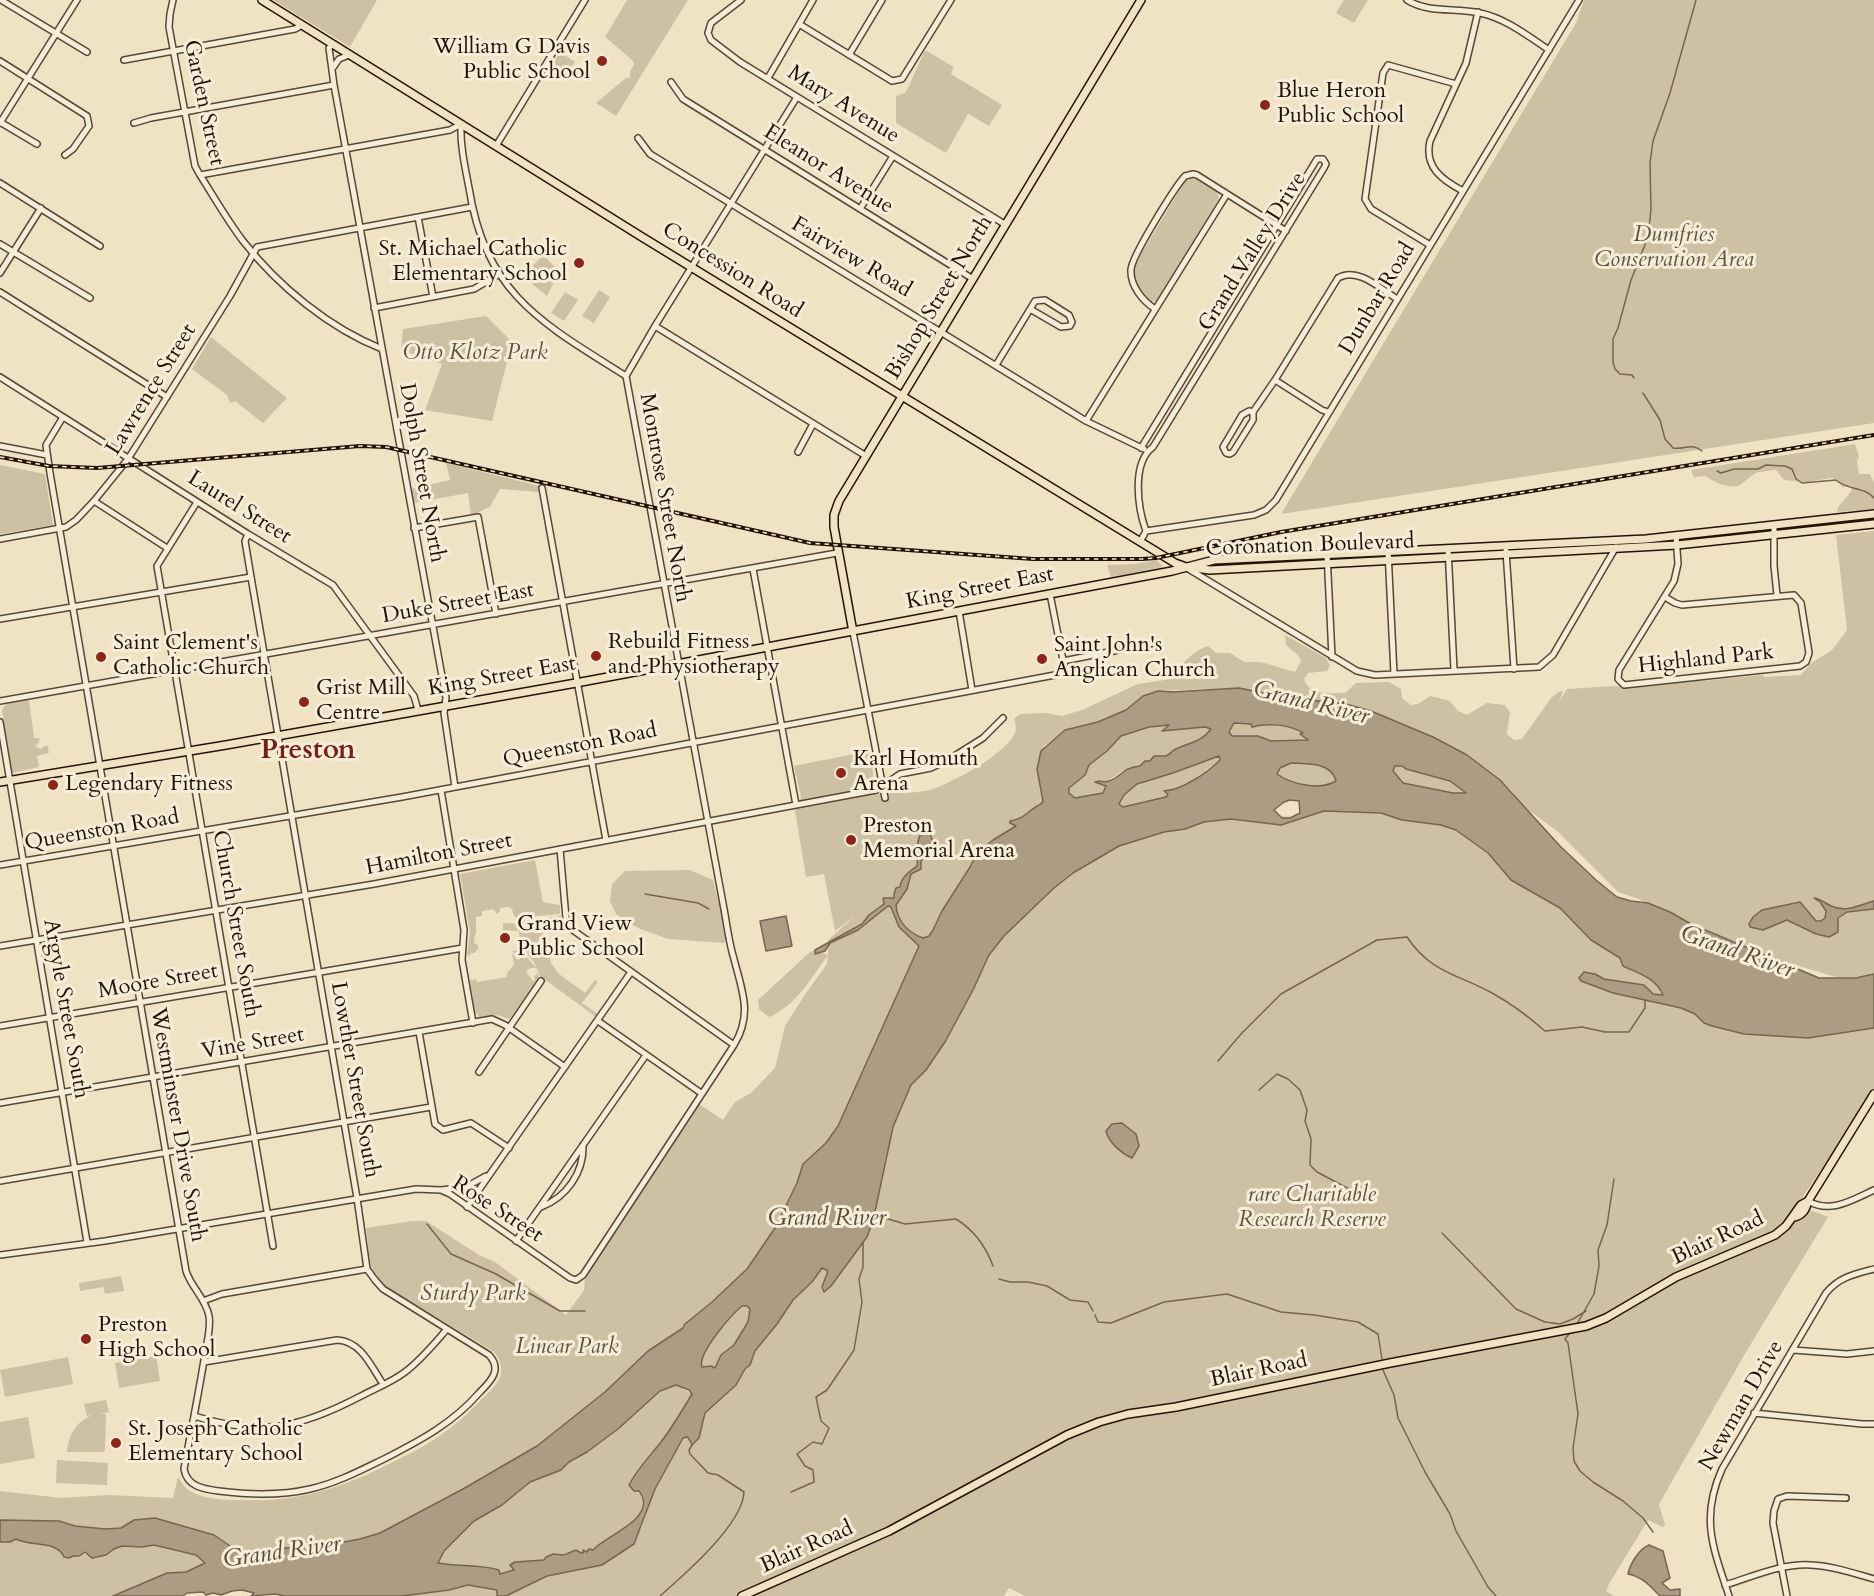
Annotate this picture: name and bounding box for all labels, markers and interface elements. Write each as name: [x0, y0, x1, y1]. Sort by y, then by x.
place label: William G Davis Public School: [433, 35, 590, 86]
street label: Garden Street: [177, 38, 229, 168]
marker: William G Davis Public School: [595, 54, 609, 68]
street label: Mary Avenue: [782, 60, 904, 150]
place label: Blue Heron Public School: [1277, 79, 1404, 130]
marker: Blue Heron Public School: [1258, 98, 1272, 112]
street label: Eleanor Avenue: [758, 120, 898, 220]
street label: Grand Valley Drive: [1193, 168, 1313, 336]
street label: Bishop Street North: [881, 211, 999, 385]
street label: Fairview Road: [786, 212, 916, 304]
street label: Concession Road: [657, 217, 807, 325]
park label: Dumfries Conservation Area: [1594, 223, 1754, 274]
place label: St. Michael Catholic Elementary School: [378, 237, 567, 288]
street label: Dunbar Road: [1334, 238, 1422, 360]
marker: St. Michael Catholic Elementary School: [572, 256, 586, 270]
street label: Lawrence Street: [101, 319, 203, 461]
park label: Otto Klotz Park: [402, 341, 548, 367]
street label: Dolph Street North: [392, 381, 450, 565]
street label: Montrose Street North: [633, 391, 695, 605]
street label: Laurel Street: [182, 466, 296, 550]
street label: Coronation Boulevard: [1205, 529, 1415, 563]
street label: King Street East: [904, 562, 1056, 616]
street label: Duke Street East: [380, 578, 536, 630]
place label: Rebuild Fitness and Physiotherapy: [608, 630, 780, 682]
place label: Saint Clement's Catholic Church: [113, 631, 269, 682]
place label: Saint John's Anglican Church: [1054, 633, 1215, 684]
street label: Highland Park: [1637, 640, 1775, 680]
marker: Rebuild Fitness and Physiotherapy: [589, 649, 603, 663]
marker: Saint Clement's Catholic Church: [94, 650, 108, 664]
street label: King Street East: [426, 651, 578, 703]
marker: Saint John's Anglican Church: [1035, 652, 1049, 666]
place label: Grist Mill Centre: [316, 676, 406, 728]
water label: Grand River: [1250, 676, 1372, 732]
marker: Grist Mill Centre: [297, 695, 311, 709]
street label: Queenston Road: [501, 718, 659, 774]
district label: Preston: [260, 735, 356, 769]
place label: Karl Homuth Arena: [853, 747, 978, 798]
marker: Karl Homuth Arena: [834, 766, 848, 780]
place label: Legendary Fitness: [65, 772, 233, 798]
marker: Legendary Fitness: [46, 778, 60, 792]
street label: Queenston Road: [23, 804, 181, 858]
place label: Preston Memorial Arena: [863, 814, 1015, 866]
street label: Church Street South: [206, 828, 264, 1020]
street label: Hamilton Street: [364, 828, 514, 882]
marker: Preston Memorial Arena: [844, 833, 858, 847]
place label: Grand View Public School: [517, 912, 644, 963]
street label: Argyle Street South: [36, 917, 94, 1101]
water label: Grand River: [1676, 920, 1798, 986]
marker: Grand View Public School: [498, 931, 512, 945]
street label: Moore Street: [96, 958, 220, 1006]
street label: Lowther Street South: [324, 980, 384, 1180]
street label: Westminster Drive South: [143, 1006, 211, 1244]
street label: Vine Street: [200, 1022, 306, 1066]
street label: Rose Street: [446, 1171, 548, 1249]
park label: rare Charitable Research Reserve: [1238, 1183, 1386, 1234]
water label: Grand River: [768, 1205, 886, 1233]
street label: Blair Road: [1668, 1206, 1768, 1272]
park label: Sturdy Park: [420, 1282, 526, 1308]
place label: Preston High School: [98, 1313, 215, 1364]
marker: Preston High School: [79, 1332, 93, 1346]
park label: Linear Park: [515, 1335, 619, 1361]
street label: Newman Drive: [1694, 1336, 1790, 1476]
street label: Blair Road: [1208, 1348, 1310, 1394]
place label: St. Joseph Catholic Elementary School: [128, 1417, 303, 1468]
marker: St. Joseph Catholic Elementary School: [109, 1436, 123, 1450]
street label: Blair Road: [757, 1516, 857, 1580]
water label: Grand River: [221, 1531, 343, 1575]

